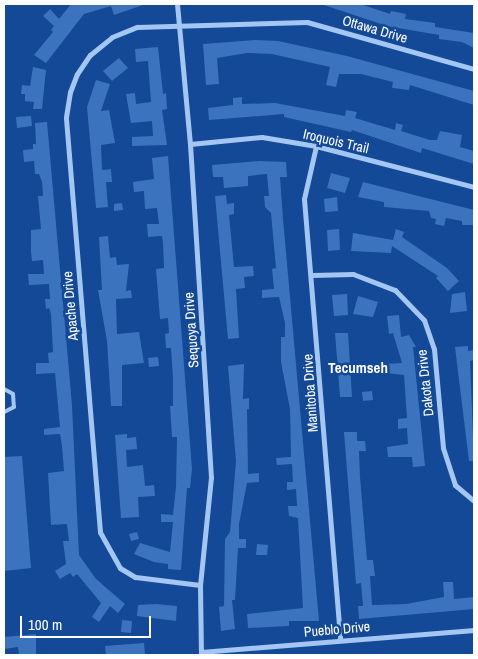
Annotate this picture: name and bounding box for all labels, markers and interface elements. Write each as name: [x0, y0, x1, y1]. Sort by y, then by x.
street label: Ottawa Drive: [340, 12, 410, 46]
street label: Iroquois Trail: [301, 125, 371, 157]
street label: Apache Drive: [59, 271, 81, 341]
street label: Sequoya Drive: [180, 292, 202, 368]
street label: Dakota Drive: [413, 349, 437, 417]
street label: Manitoba Drive: [299, 353, 321, 433]
district label: Tecumseh: [328, 359, 388, 377]
scale bar: [22, 606, 154, 638]
text: 100 m: [28, 614, 62, 635]
street label: Pueblo Drive: [303, 618, 371, 640]

